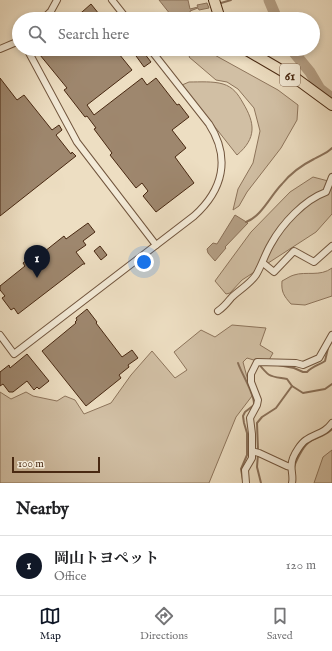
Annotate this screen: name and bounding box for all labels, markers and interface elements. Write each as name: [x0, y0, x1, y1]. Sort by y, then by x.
search box: [12, 12, 320, 56]
icon: search: [26, 23, 48, 45]
text: Search here: [58, 25, 129, 44]
road number: 61: [280, 64, 300, 86]
pin: 1: [24, 245, 50, 278]
your location: [134, 252, 154, 272]
scale bar: [12, 455, 100, 474]
text: 100 m: [18, 457, 44, 471]
text: Nearby: [16, 499, 69, 520]
text: 岡山トヨペット: [54, 549, 159, 568]
text: 1: [27, 557, 31, 574]
text: 120 m: [286, 557, 316, 574]
text: Office: [54, 568, 86, 585]
tab: Map: [39, 605, 61, 643]
tab: Directions: [140, 605, 188, 643]
tab: Saved: [267, 605, 293, 643]

